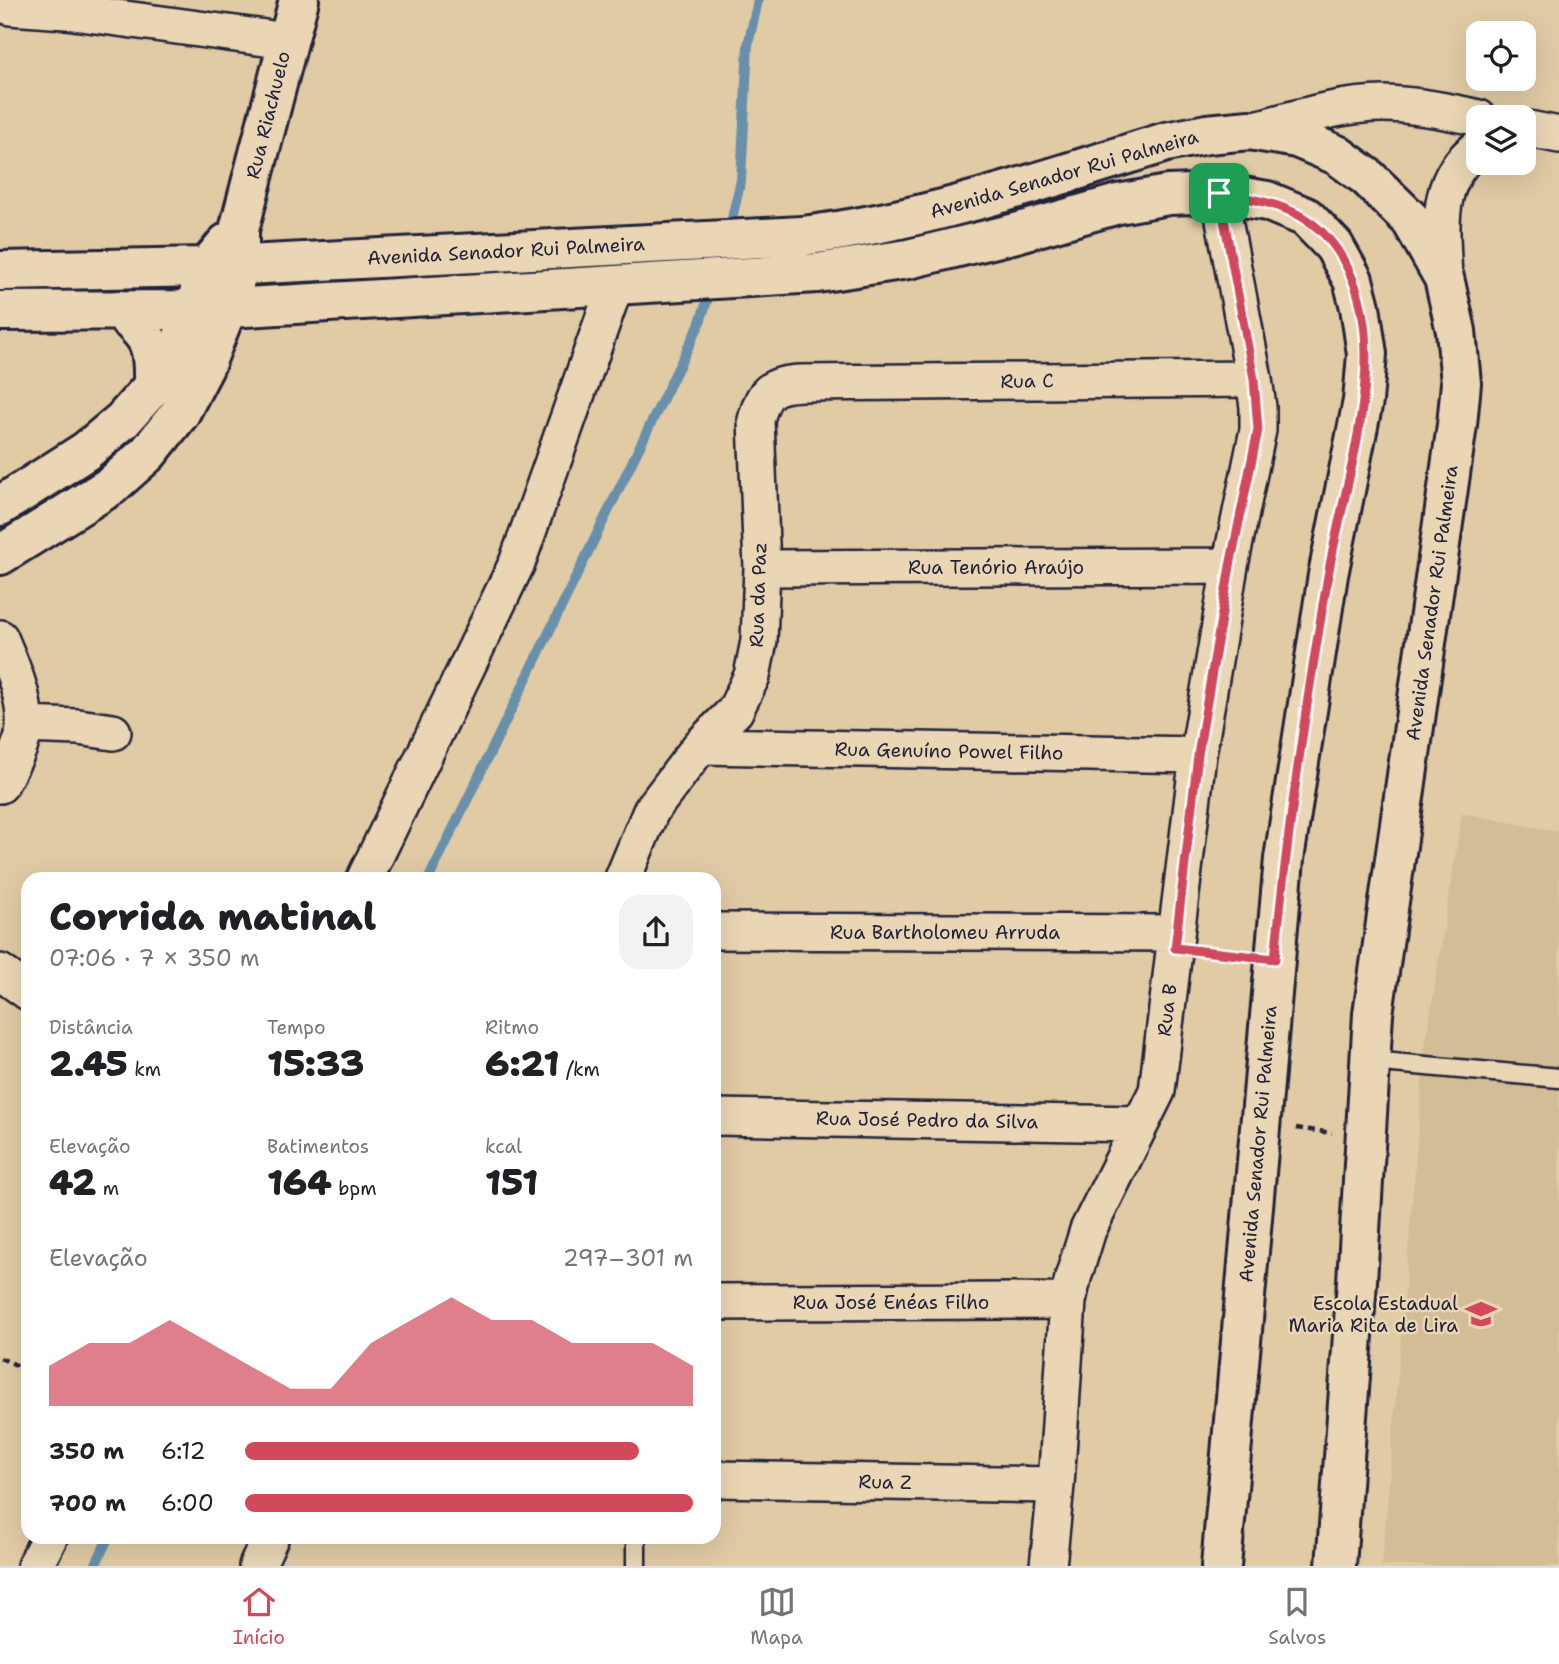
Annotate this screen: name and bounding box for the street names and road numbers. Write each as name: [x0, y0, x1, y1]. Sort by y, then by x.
street label: Rua Riachuelo: [240, 49, 296, 181]
street label: Avenida Senador Rui Palmeira: [927, 124, 1201, 224]
street label: Avenida Senador Rui Palmeira: [367, 231, 646, 271]
street label: Rua C: [1000, 368, 1054, 394]
street label: Avenida Senador Rui Palmeira: [1400, 464, 1464, 742]
street label: Rua da Paz: [744, 542, 772, 648]
street label: Rua Tenório Araújo: [908, 555, 1084, 580]
street label: Rua Genuíno Powel Filho: [834, 737, 1064, 765]
street label: Rua Bartholomeu Arruda: [830, 920, 1060, 945]
street label: Rua B: [1151, 982, 1183, 1038]
street label: Avenida Senador Rui Palmeira: [1233, 1004, 1283, 1283]
street label: Rua José Pedro da Silva: [816, 1106, 1039, 1134]
street label: Rua José Enéas Filho: [793, 1290, 989, 1315]
street label: Rua Z: [858, 1469, 912, 1495]

